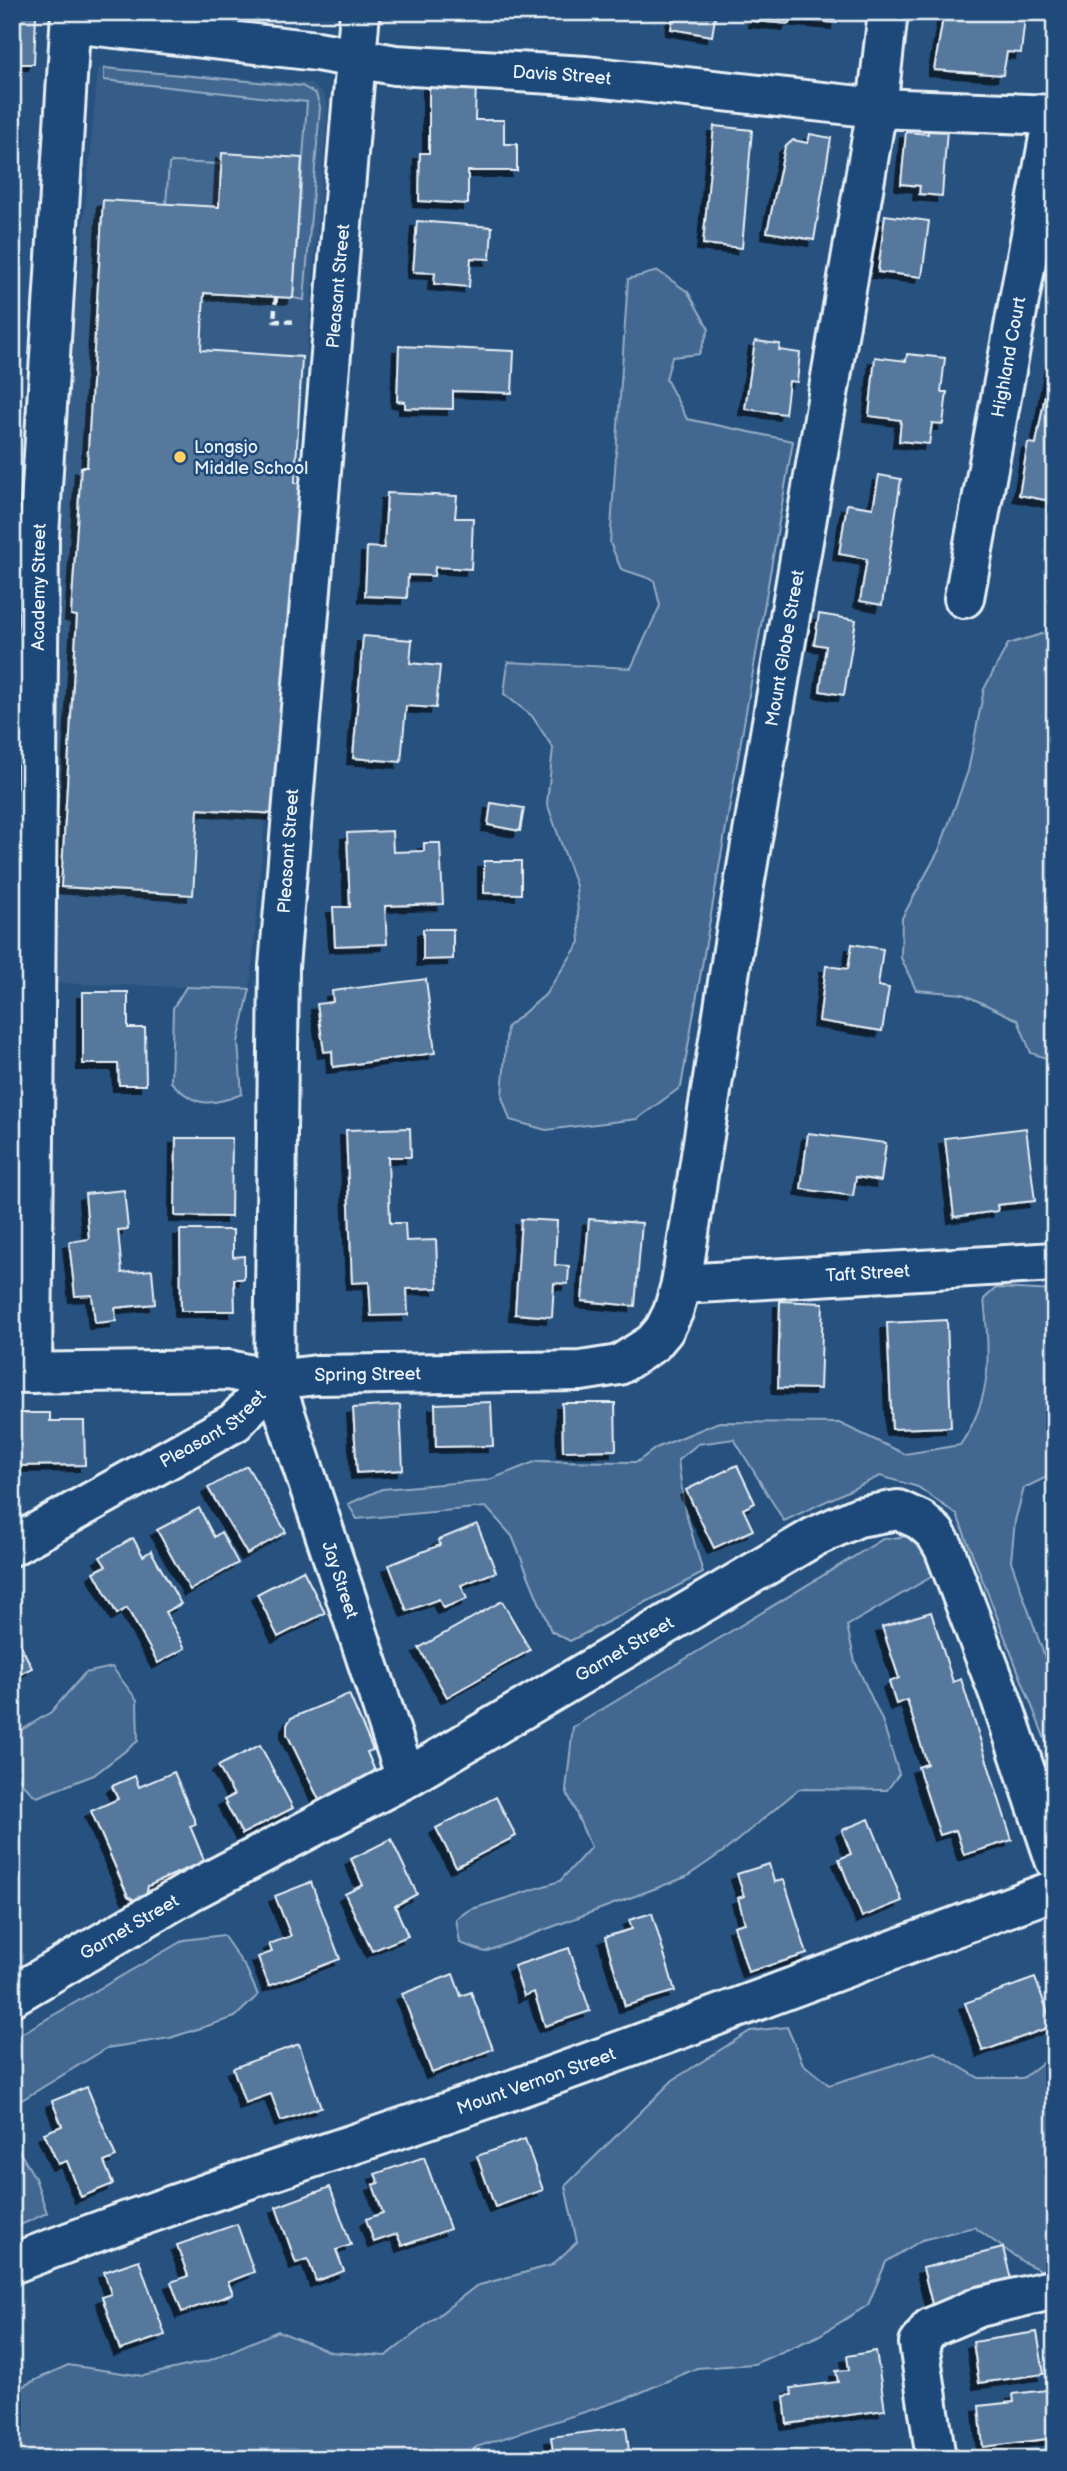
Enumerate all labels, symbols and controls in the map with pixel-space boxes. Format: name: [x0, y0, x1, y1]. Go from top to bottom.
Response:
street label: Davis Street: [512, 62, 613, 90]
street label: Pleasant Street: [323, 223, 354, 349]
street label: Highland Court: [988, 295, 1030, 419]
place label: Longsjo Middle School: [194, 437, 308, 479]
marker: Longsjo Middle School: [172, 449, 188, 465]
street label: Academy Street: [28, 522, 51, 651]
street label: Mount Globe Street: [761, 568, 809, 728]
street label: Pleasant Street: [274, 788, 303, 914]
street label: Taft Street: [825, 1261, 911, 1286]
street label: Spring Street: [314, 1363, 422, 1386]
street label: Pleasant Street: [156, 1385, 271, 1473]
street label: Jay Street: [317, 1539, 363, 1622]
street label: Garnet Street: [572, 1612, 678, 1687]
street label: Garnet Street: [77, 1890, 183, 1965]
street label: Mount Vernon Street: [454, 2043, 619, 2119]

